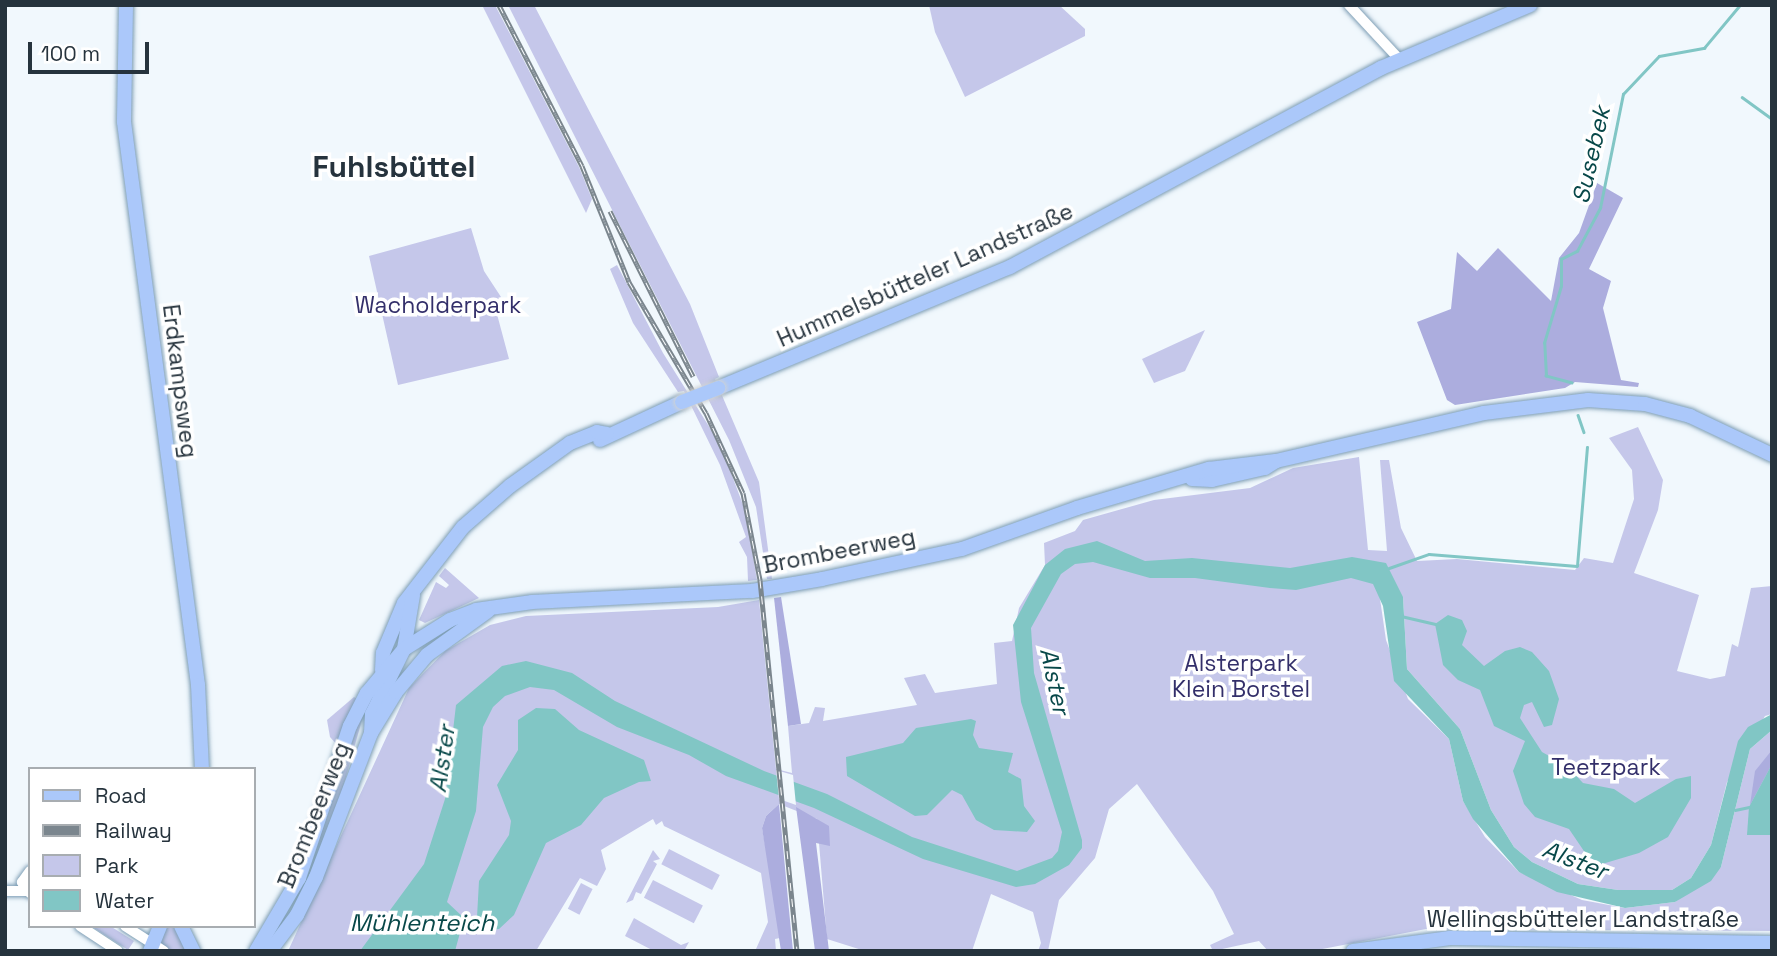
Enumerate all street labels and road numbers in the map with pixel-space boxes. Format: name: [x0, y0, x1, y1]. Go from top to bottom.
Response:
street label: Hummelsbütteler Landstraße: [773, 197, 1077, 353]
street label: Erdkampsweg: [157, 303, 203, 459]
street label: Brombeerweg: [760, 523, 918, 579]
street label: Brombeerweg: [272, 738, 356, 892]
street label: Wellingsbütteler Landstraße: [1427, 905, 1739, 933]

